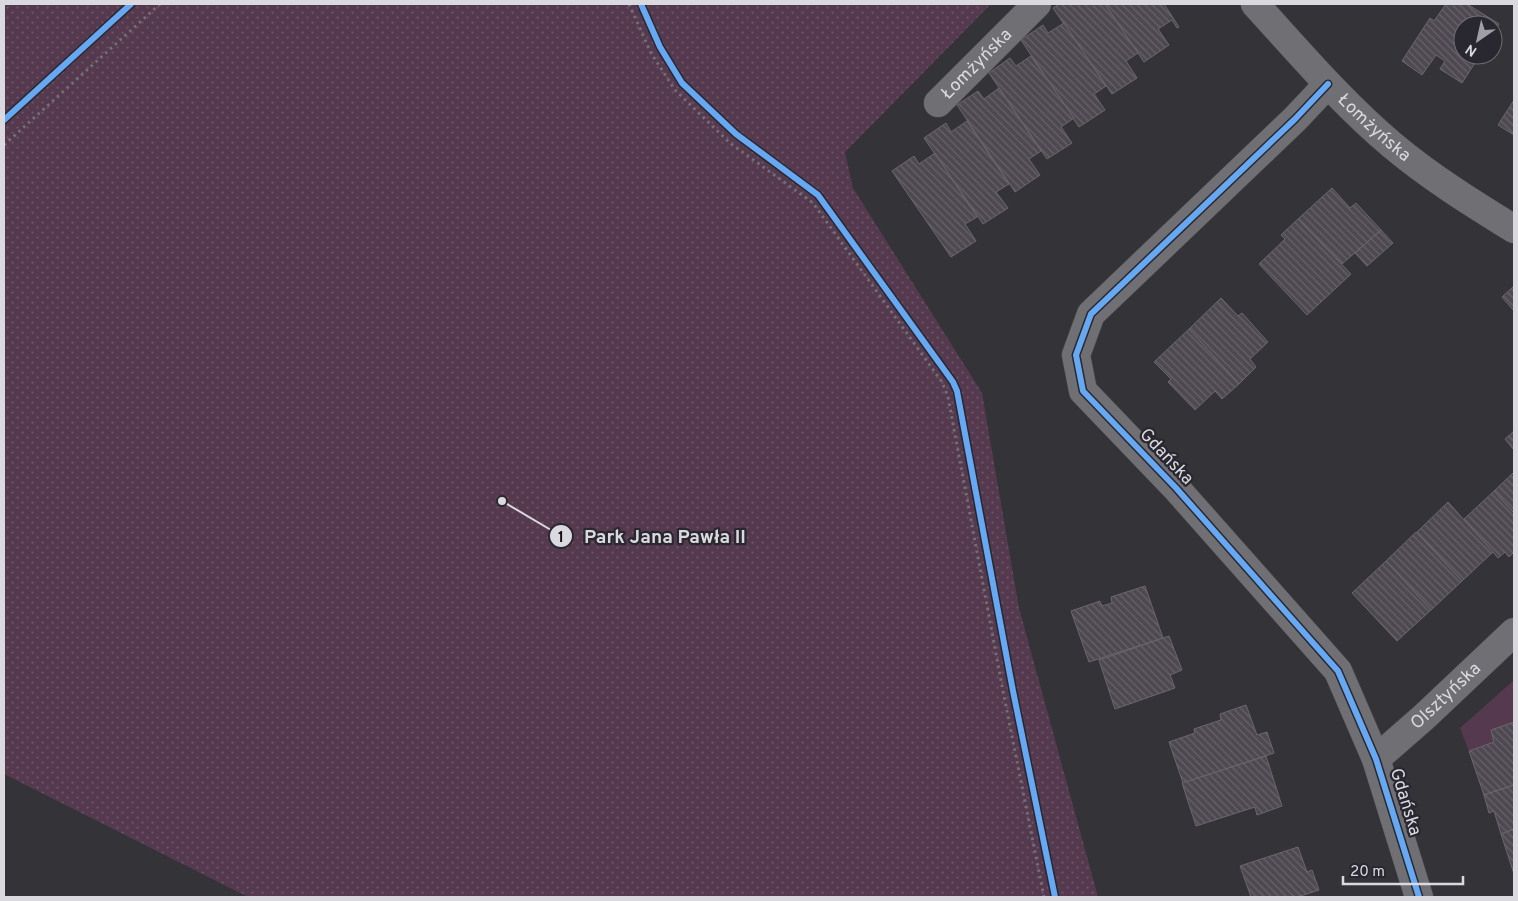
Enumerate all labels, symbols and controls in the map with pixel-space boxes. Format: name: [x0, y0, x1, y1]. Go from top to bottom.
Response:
north arrow: [1453, 15, 1503, 65]
street label: Łomżyńska: [937, 24, 1017, 104]
text: N: [1463, 40, 1480, 59]
street label: Łomżyńska: [1332, 89, 1415, 167]
street label: Gdańska: [1134, 424, 1198, 490]
callout: Park Jana Pawła II: [549, 519, 756, 553]
text: Park Jana Pawła II: [584, 526, 746, 550]
text: 1: [558, 529, 564, 548]
street label: Olsztyńska: [1406, 658, 1486, 735]
street label: Gdańska: [1384, 765, 1426, 839]
scale bar: [1343, 854, 1463, 886]
text: 20 m: [1350, 863, 1385, 882]

